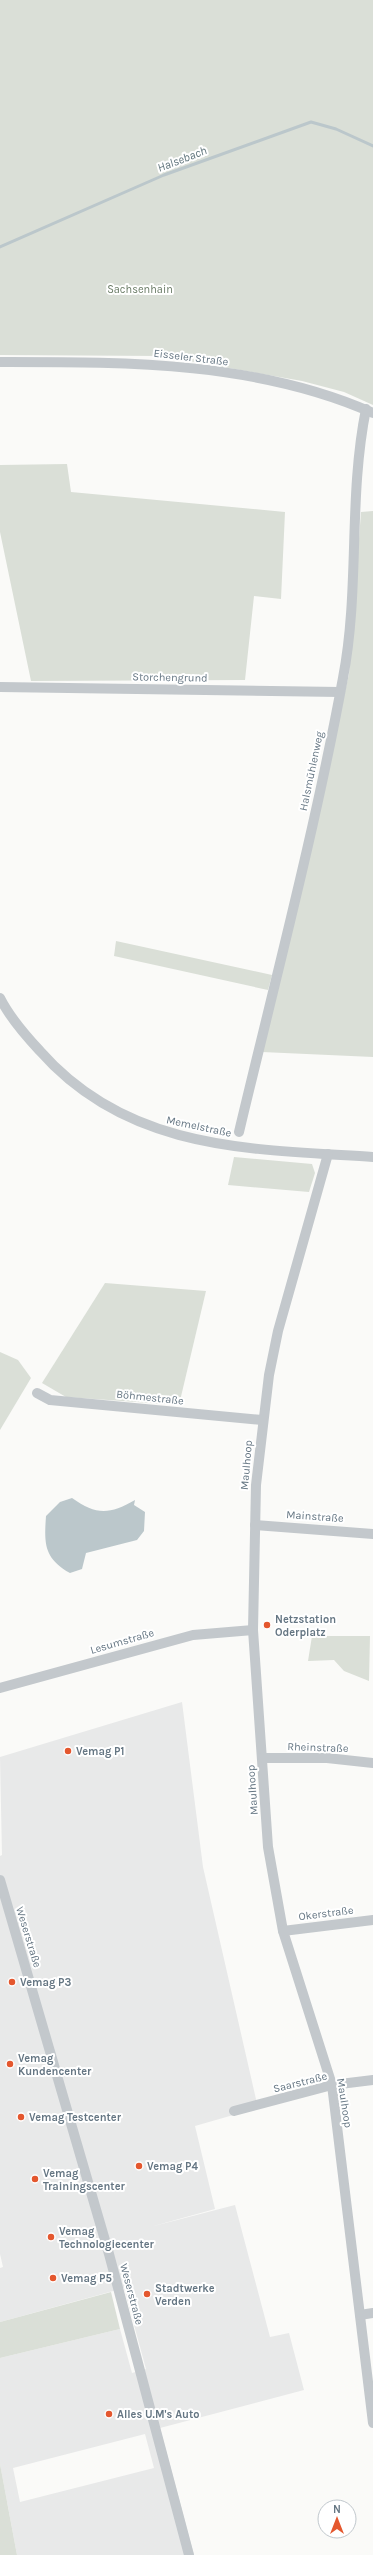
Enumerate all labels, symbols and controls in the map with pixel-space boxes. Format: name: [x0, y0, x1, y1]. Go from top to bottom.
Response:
water label: Halsebach: [155, 143, 209, 175]
park label: Sachsenhain: [107, 283, 173, 296]
street label: Eisseler Straße: [153, 346, 229, 369]
street label: Storchengrund: [132, 670, 208, 685]
street label: Halsmühlenweg: [297, 729, 326, 812]
street label: Memelstraße: [165, 1113, 233, 1140]
street label: Böhmestraße: [116, 1387, 185, 1408]
street label: Maulhoop: [238, 1439, 255, 1491]
street label: Mainstraße: [286, 1508, 345, 1525]
place label: Netzstation Oderplatz: [275, 1613, 336, 1639]
marker: Netzstation Oderplatz: [262, 1620, 272, 1630]
street label: Lesumstraße: [89, 1626, 156, 1657]
street label: Rheinstraße: [287, 1740, 349, 1755]
place label: Vemag P1: [76, 1745, 124, 1758]
marker: Vemag P1: [63, 1746, 73, 1756]
street label: Maulhoop: [244, 1764, 261, 1815]
street label: Okerstraße: [298, 1904, 355, 1923]
street label: Weserstraße: [13, 1905, 44, 1969]
place label: Vemag P3: [20, 1976, 71, 1989]
marker: Vemag P3: [7, 1977, 17, 1987]
place label: Vemag Kundencenter: [18, 2052, 92, 2078]
marker: Vemag Kundencenter: [5, 2059, 15, 2069]
street label: Saarstraße: [272, 2069, 329, 2095]
street label: Maulhoop: [334, 2077, 355, 2129]
place label: Vemag Testcenter: [29, 2111, 122, 2124]
marker: Vemag Testcenter: [16, 2112, 26, 2122]
place label: Vemag P4: [147, 2160, 198, 2173]
marker: Vemag P4: [134, 2161, 144, 2171]
place label: Vemag Trainingscenter: [43, 2167, 125, 2193]
marker: Vemag Trainingscenter: [30, 2174, 40, 2184]
place label: Vemag Technologiecenter: [59, 2225, 155, 2251]
marker: Vemag Technologiecenter: [46, 2232, 56, 2242]
street label: Weserstraße: [117, 2262, 146, 2327]
place label: Vemag P5: [61, 2272, 112, 2285]
marker: Vemag P5: [48, 2273, 58, 2283]
place label: Stadtwerke Verden: [155, 2282, 215, 2308]
marker: Stadtwerke Verden: [142, 2289, 152, 2299]
place label: Alles U.M's Auto: [117, 2408, 199, 2421]
marker: Alles U.M's Auto: [104, 2409, 114, 2419]
north arrow: [317, 2499, 357, 2539]
text: N: [333, 2503, 341, 2516]

